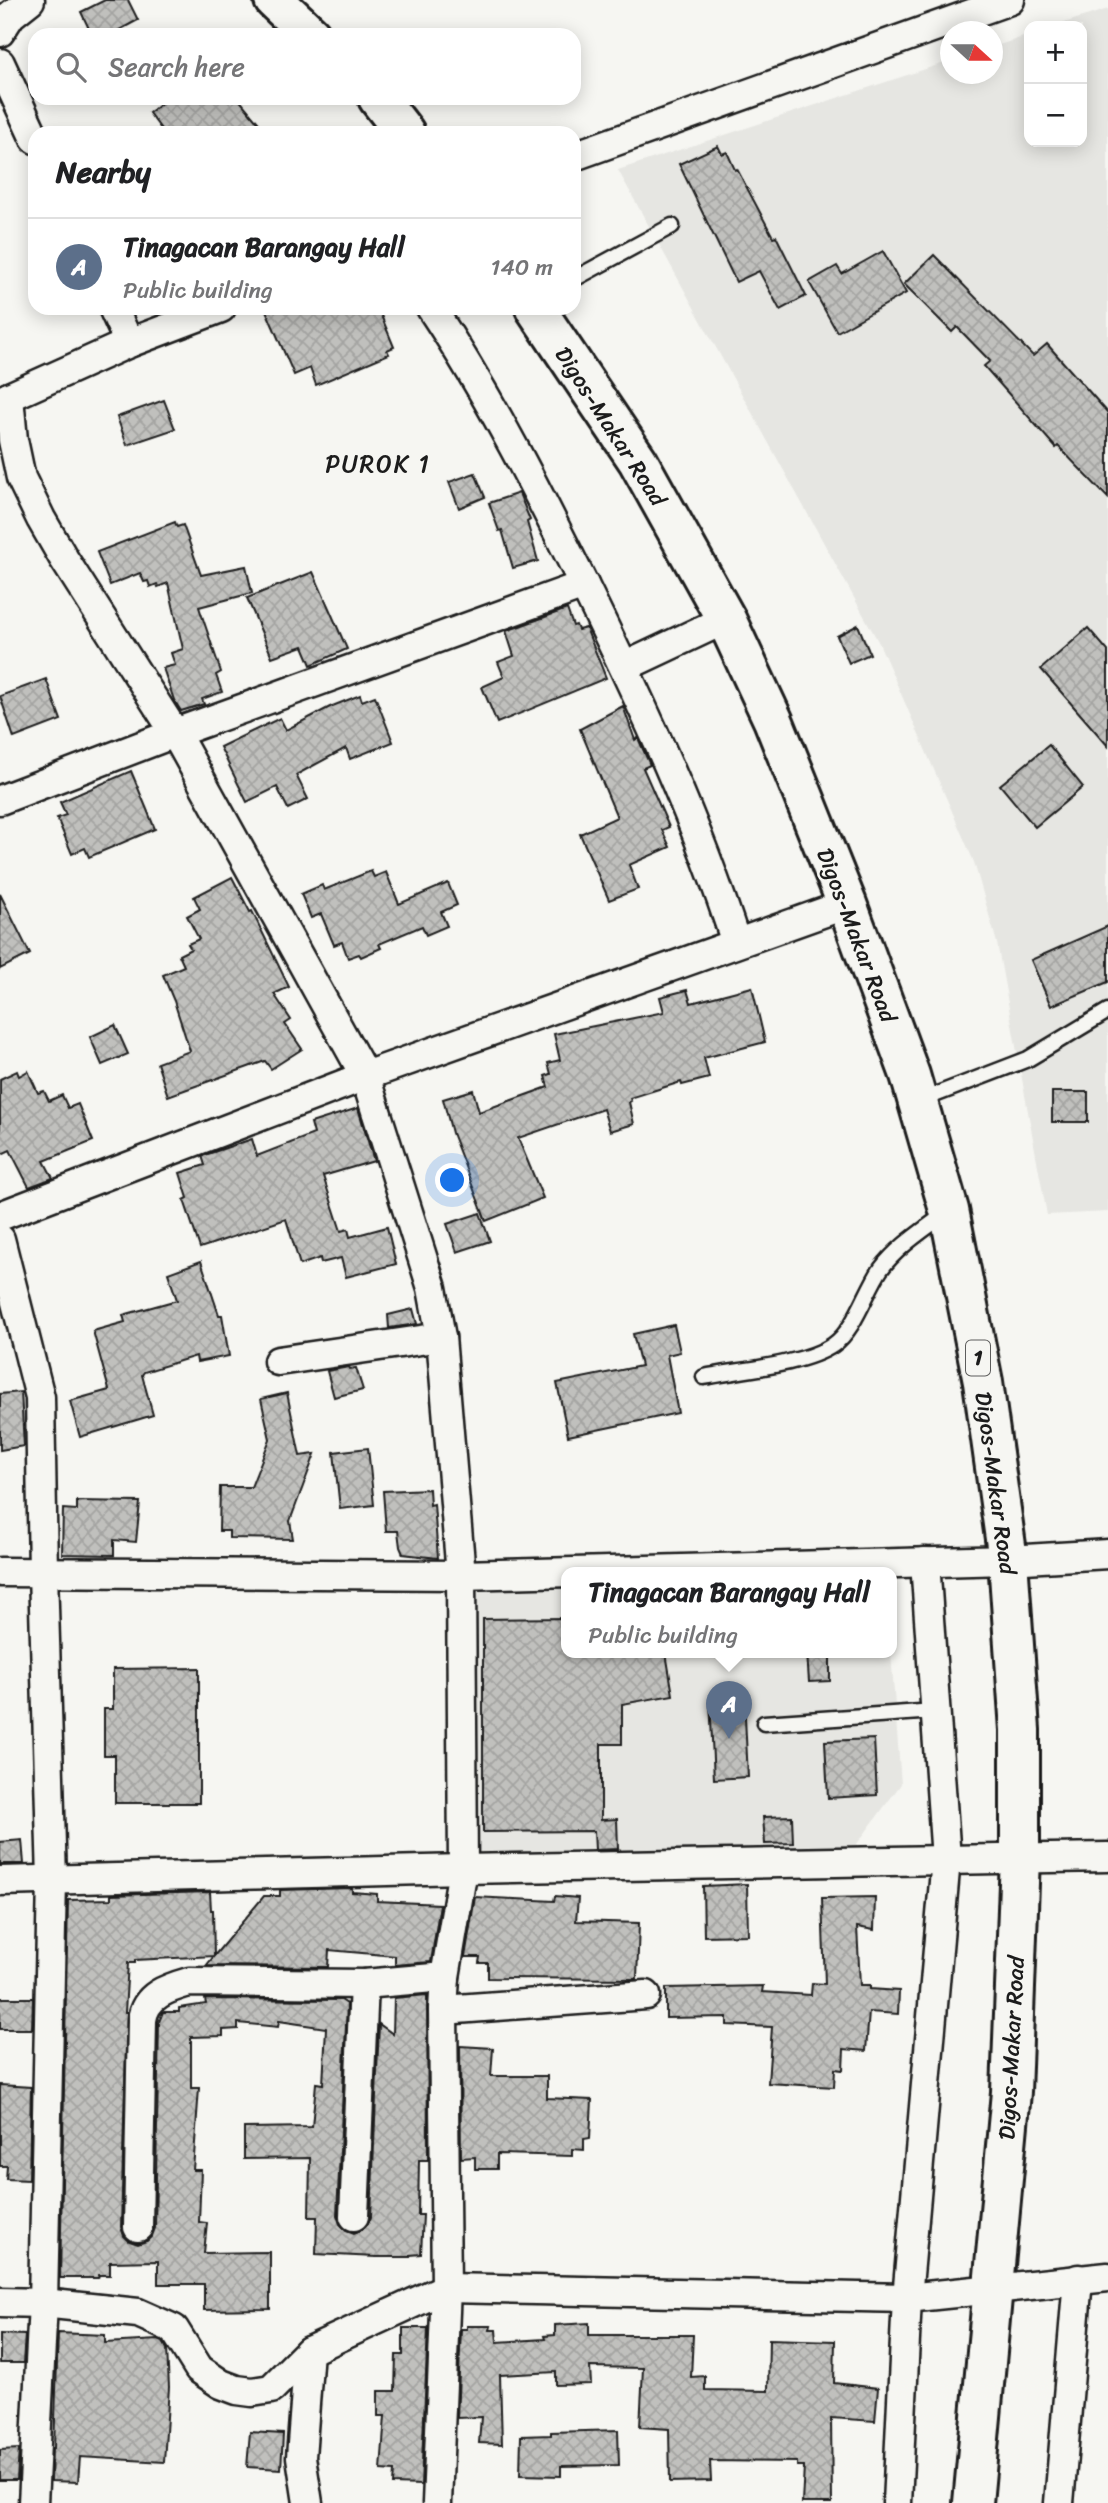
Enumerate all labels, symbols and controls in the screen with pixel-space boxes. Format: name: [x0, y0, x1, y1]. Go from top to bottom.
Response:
north arrow: [940, 21, 1003, 84]
map controls: [1024, 21, 1087, 147]
button: +: [1024, 21, 1087, 84]
search box: [28, 28, 581, 105]
text: Search here: [108, 44, 245, 90]
icon: search: [52, 48, 90, 86]
button: −: [1024, 84, 1087, 147]
text: Nearby: [56, 145, 151, 199]
text: Tinagacan Barangay Hall: [123, 224, 405, 270]
text: A: [71, 247, 87, 288]
text: 140 m: [491, 247, 553, 288]
text: Public building: [123, 270, 273, 311]
street label: Digos-Makar Road: [543, 338, 679, 516]
district label: PUROK 1: [325, 443, 431, 485]
street label: Digos-Makar Road: [804, 842, 909, 1030]
your location: [435, 1163, 469, 1197]
road number: 1: [966, 1340, 990, 1376]
street label: Digos-Makar Road: [962, 1389, 1029, 1579]
popup: [561, 1567, 897, 1658]
text: Tinagacan Barangay Hall: [588, 1569, 870, 1615]
text: Public building: [588, 1615, 738, 1656]
pin: A: [706, 1681, 752, 1739]
street label: Digos-Makar Road: [986, 1953, 1037, 2141]

